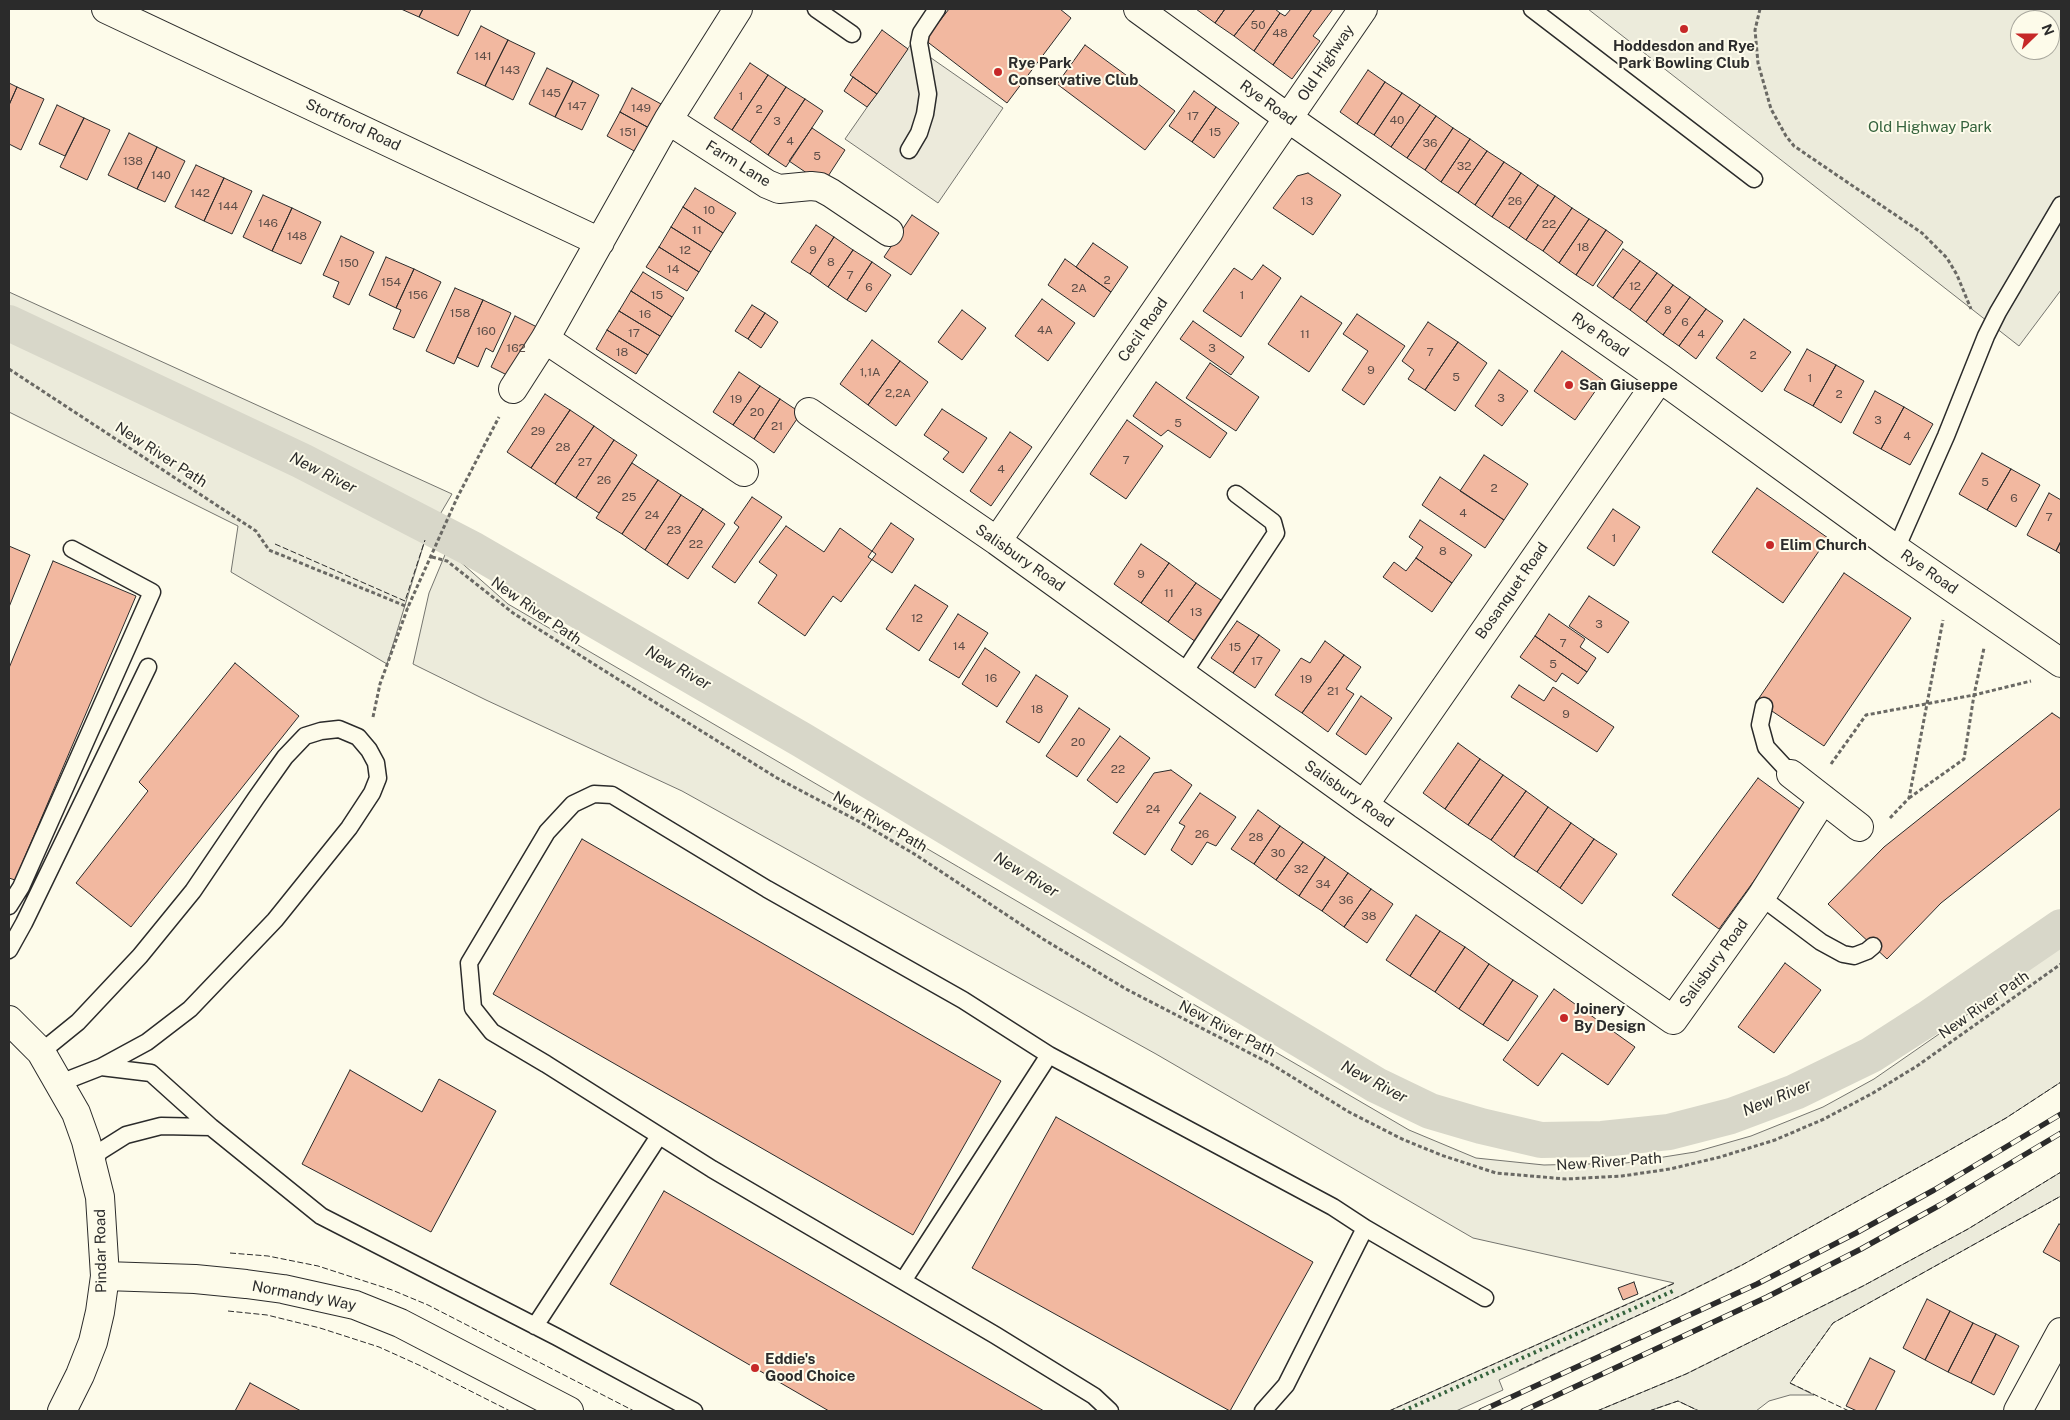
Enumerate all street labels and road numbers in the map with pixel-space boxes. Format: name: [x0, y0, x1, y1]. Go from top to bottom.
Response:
street label: Old Highway: [1294, 21, 1358, 105]
street label: Rye Road: [1236, 76, 1300, 130]
street label: Stortford Road: [303, 95, 403, 155]
street label: Farm Lane: [702, 137, 774, 191]
street label: Cecil Road: [1114, 294, 1172, 366]
street label: Rye Road: [1568, 309, 1632, 361]
street label: New River Path: [112, 419, 210, 491]
street label: Salisbury Road: [972, 521, 1068, 595]
street label: Bosanquet Road: [1472, 539, 1552, 643]
street label: Rye Road: [1897, 546, 1961, 598]
street label: New River Path: [487, 573, 585, 649]
street label: Salisbury Road: [1301, 757, 1397, 831]
street label: New River Path: [830, 788, 930, 856]
street label: Salisbury Road: [1676, 915, 1752, 1011]
street label: New River Path: [1935, 967, 2033, 1043]
street label: New River Path: [1176, 997, 1278, 1061]
street label: New River Path: [1556, 1149, 1662, 1175]
street label: Pindar Road: [91, 1209, 111, 1293]
street label: Normandy Way: [250, 1277, 358, 1315]

